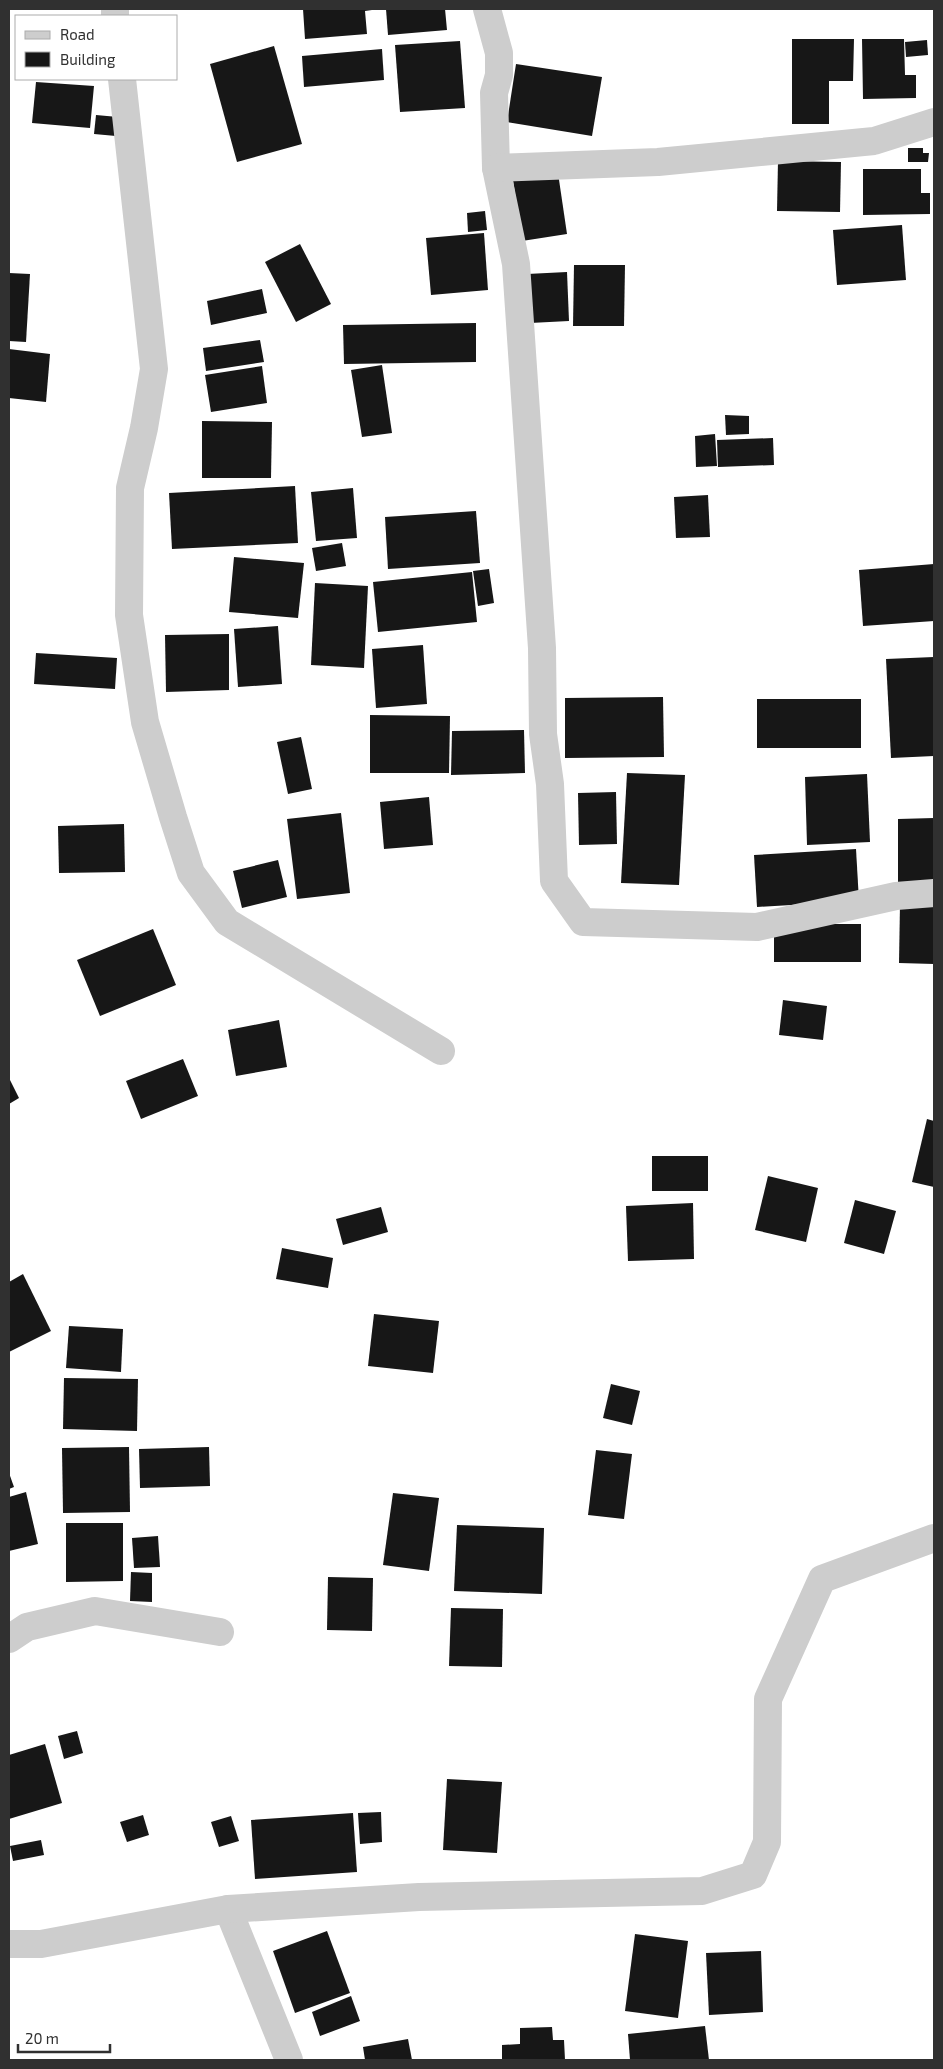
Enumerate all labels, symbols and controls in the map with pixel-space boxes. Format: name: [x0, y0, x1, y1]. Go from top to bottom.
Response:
legend: [15, 15, 178, 80]
text: Road: [60, 25, 95, 43]
text: Building: [60, 50, 116, 68]
scale bar: [18, 2022, 110, 2054]
text: 20 m: [25, 2029, 59, 2047]

